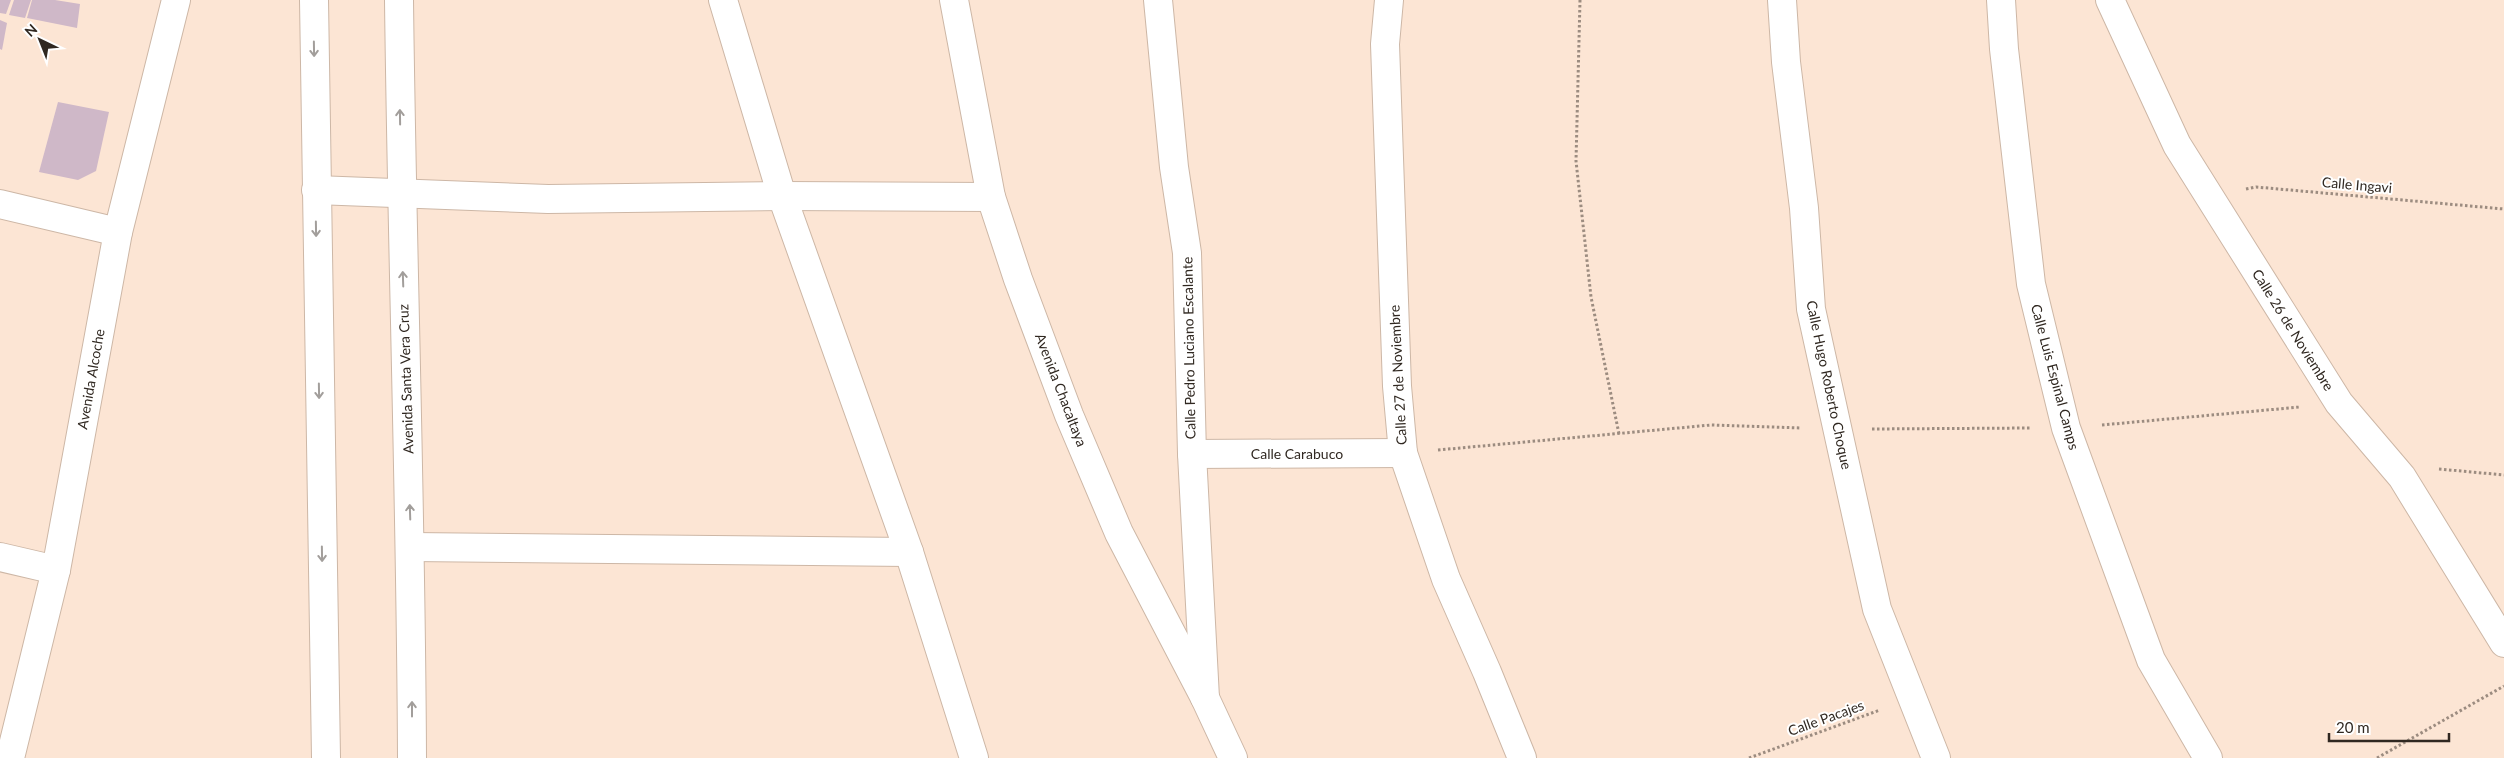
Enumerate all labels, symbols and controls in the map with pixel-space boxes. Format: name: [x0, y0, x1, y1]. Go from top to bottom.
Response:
north arrow: [15, 15, 65, 65]
text: N: [21, 20, 41, 40]
one-way arrow: [309, 40, 319, 56]
one-way arrow: [395, 109, 405, 126]
street label: Calle Ingavi: [2321, 173, 2393, 196]
one-way arrow: [311, 220, 321, 236]
street label: Calle Pedro Luciano Escalante: [1178, 257, 1199, 439]
street label: Calle 26 de Noviembre: [2249, 266, 2338, 394]
one-way arrow: [399, 272, 408, 288]
street label: Calle Hugo Roberto Choque: [1803, 299, 1856, 471]
street label: Calle Luis Espinal Camps: [2028, 302, 2083, 452]
street label: Avenida Santa Vera Cruz: [394, 304, 417, 454]
street label: Calle 27 de Noviembre: [1385, 305, 1410, 446]
street label: Avenida Alcoche: [73, 327, 108, 430]
street label: Avenida Chacaltaya: [1032, 331, 1091, 449]
one-way arrow: [314, 382, 324, 399]
street label: Calle Carabuco: [1251, 445, 1343, 462]
one-way arrow: [405, 504, 415, 520]
one-way arrow: [317, 545, 327, 561]
street label: Calle Pacajes: [1786, 696, 1866, 739]
one-way arrow: [407, 702, 417, 718]
scale bar: [2329, 710, 2449, 742]
text: 20 m: [2336, 718, 2370, 736]

